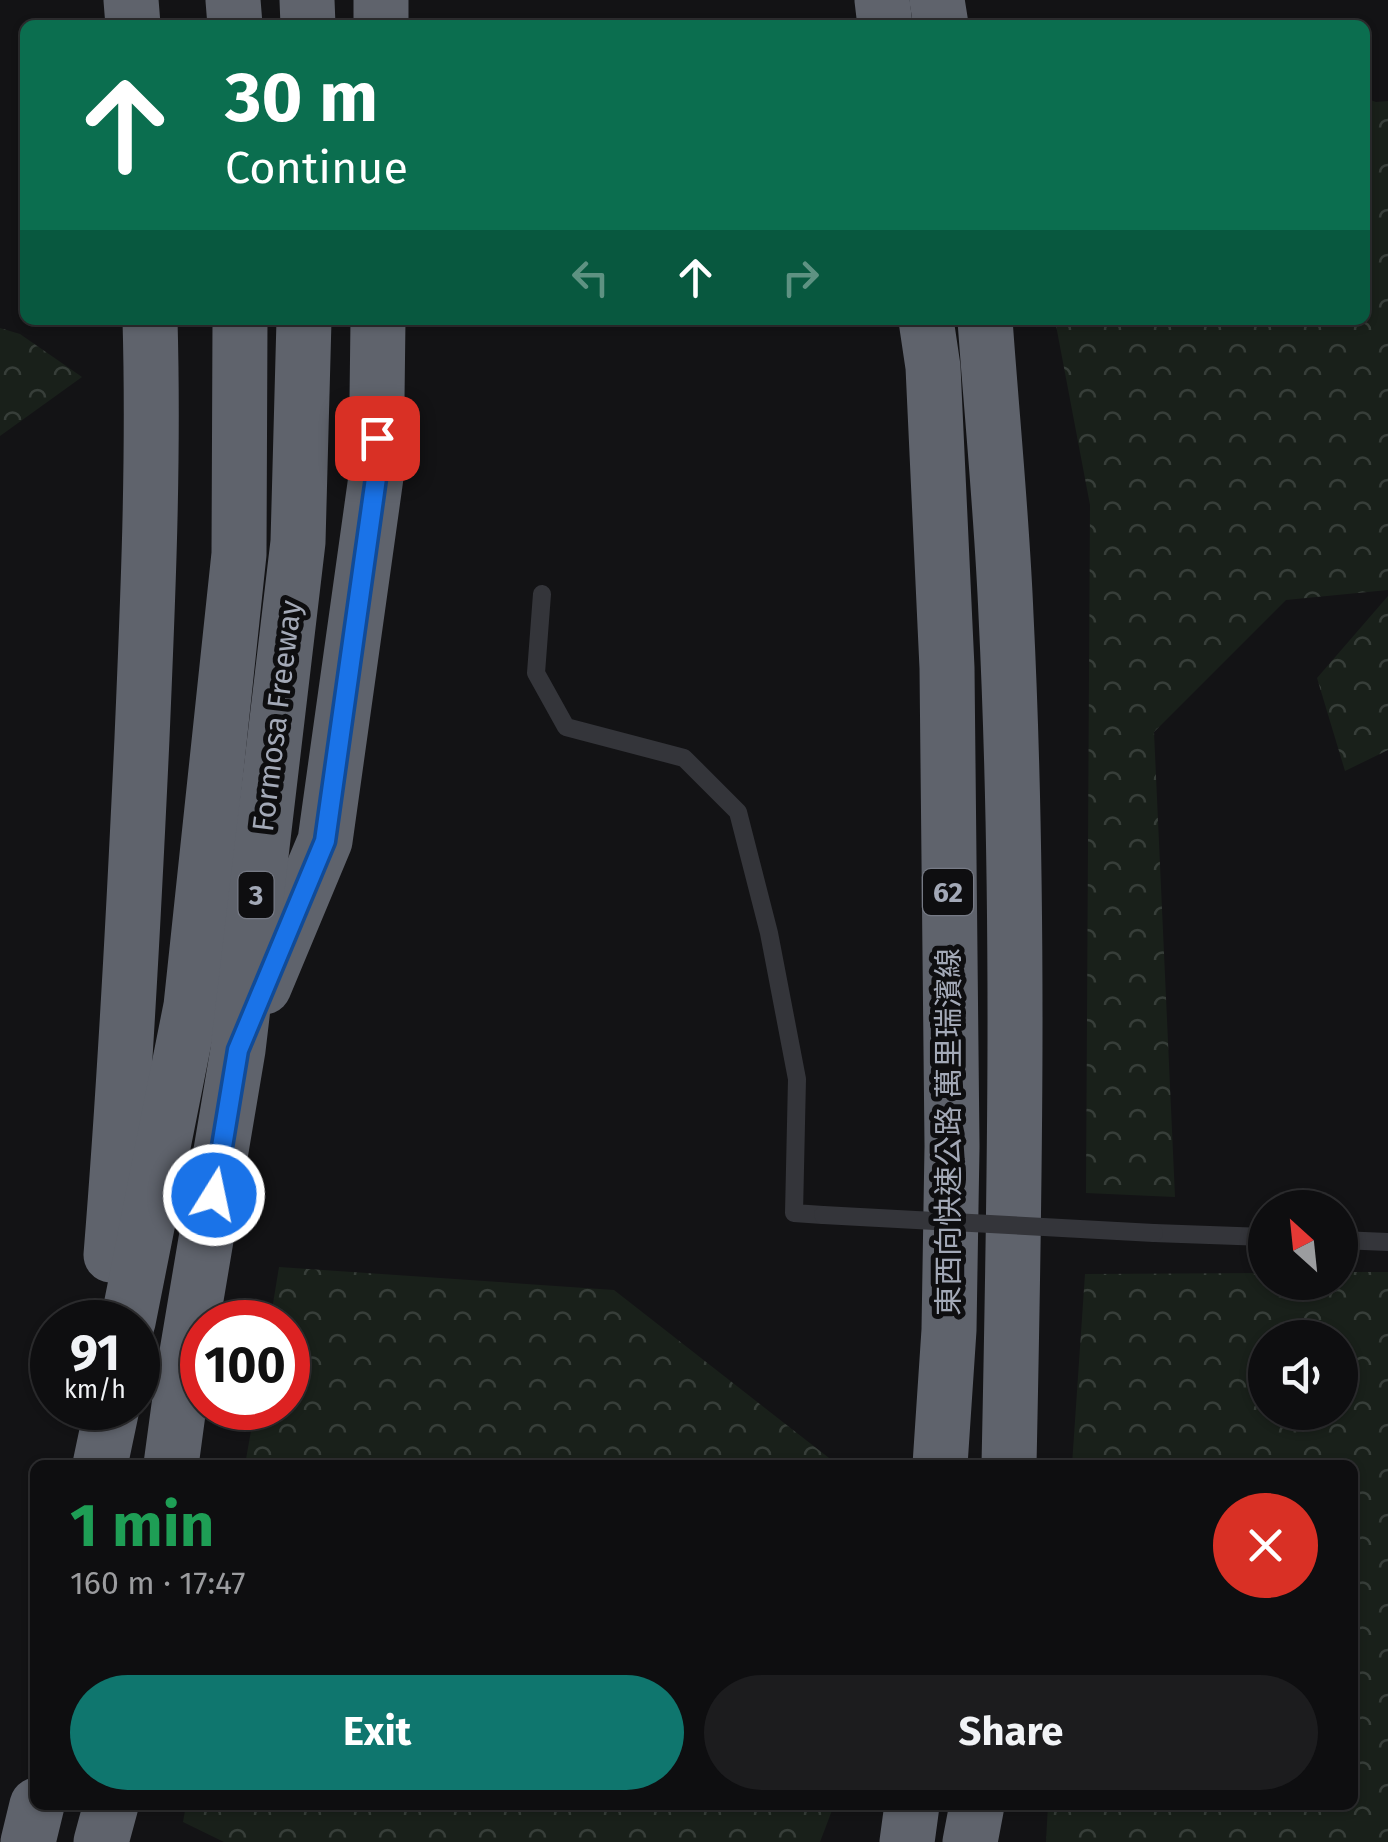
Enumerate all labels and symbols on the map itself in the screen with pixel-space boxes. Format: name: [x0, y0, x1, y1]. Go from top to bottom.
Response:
pin: [335, 396, 420, 481]
street label: Formosa Freeway: [245, 598, 309, 834]
road number: 62: [923, 869, 973, 915]
road number: 3: [238, 872, 274, 918]
street label: 東西向快速公路 萬里瑞濱線: [931, 948, 967, 1316]
position arrow: [162, 1143, 266, 1247]
north arrow: [1248, 1190, 1358, 1300]
speed limit sign: 100: [180, 1300, 310, 1430]

